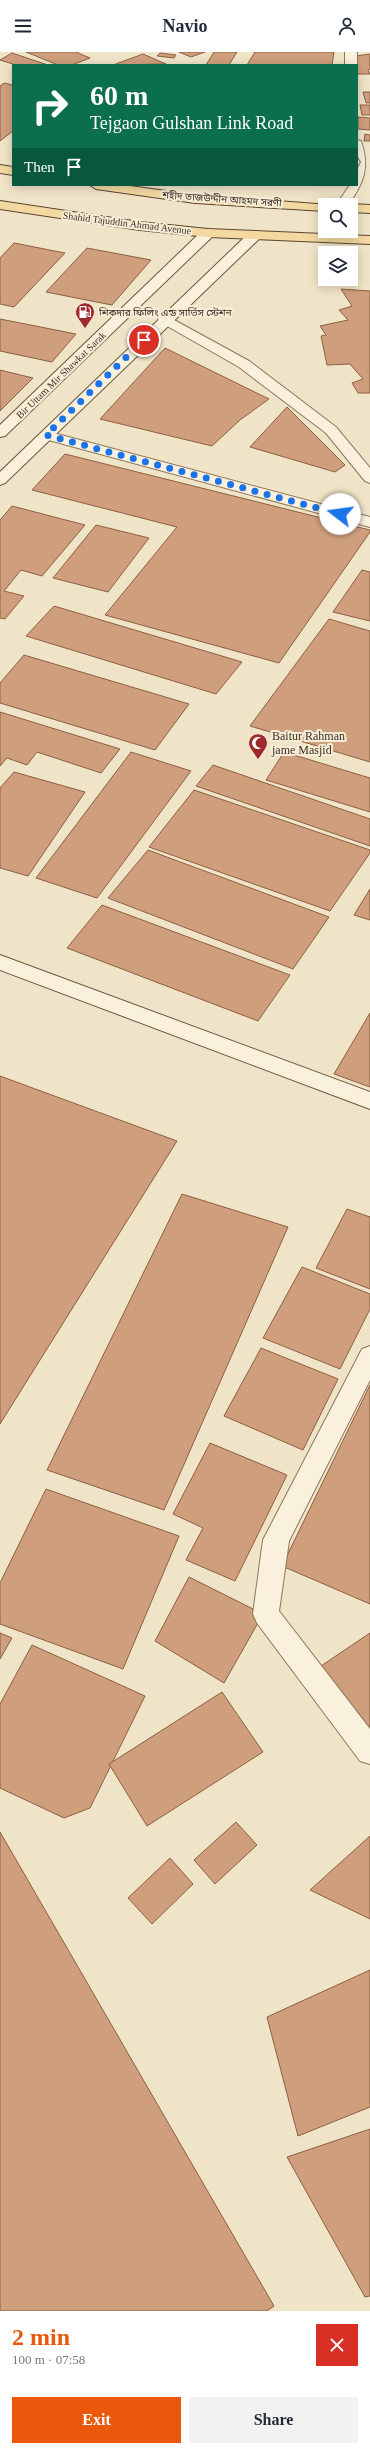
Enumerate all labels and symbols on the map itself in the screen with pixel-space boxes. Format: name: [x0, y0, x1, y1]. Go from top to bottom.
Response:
street label: শহীদ তাজউদ্দীন আহমদ সরণী: [161, 189, 282, 209]
street label: Shahid Tajuddin Ahmad Avenue: [62, 210, 192, 236]
fuel station icon: শিকদার ফিলিং এন্ড সার্ভিস স্টেশন: [74, 301, 96, 329]
place label: শিকদার ফিলিং এন্ড সার্ভিস স্টেশন: [98, 307, 233, 318]
pin: [127, 323, 161, 357]
street label: Bir Uttam Mir Shawkat Sarak: [14, 329, 108, 421]
position arrow: [319, 493, 361, 535]
place label: Baitur Rahman jame Masjid: [271, 729, 345, 757]
mosque icon: Baitur Rahman jame Masjid: [247, 732, 269, 760]

